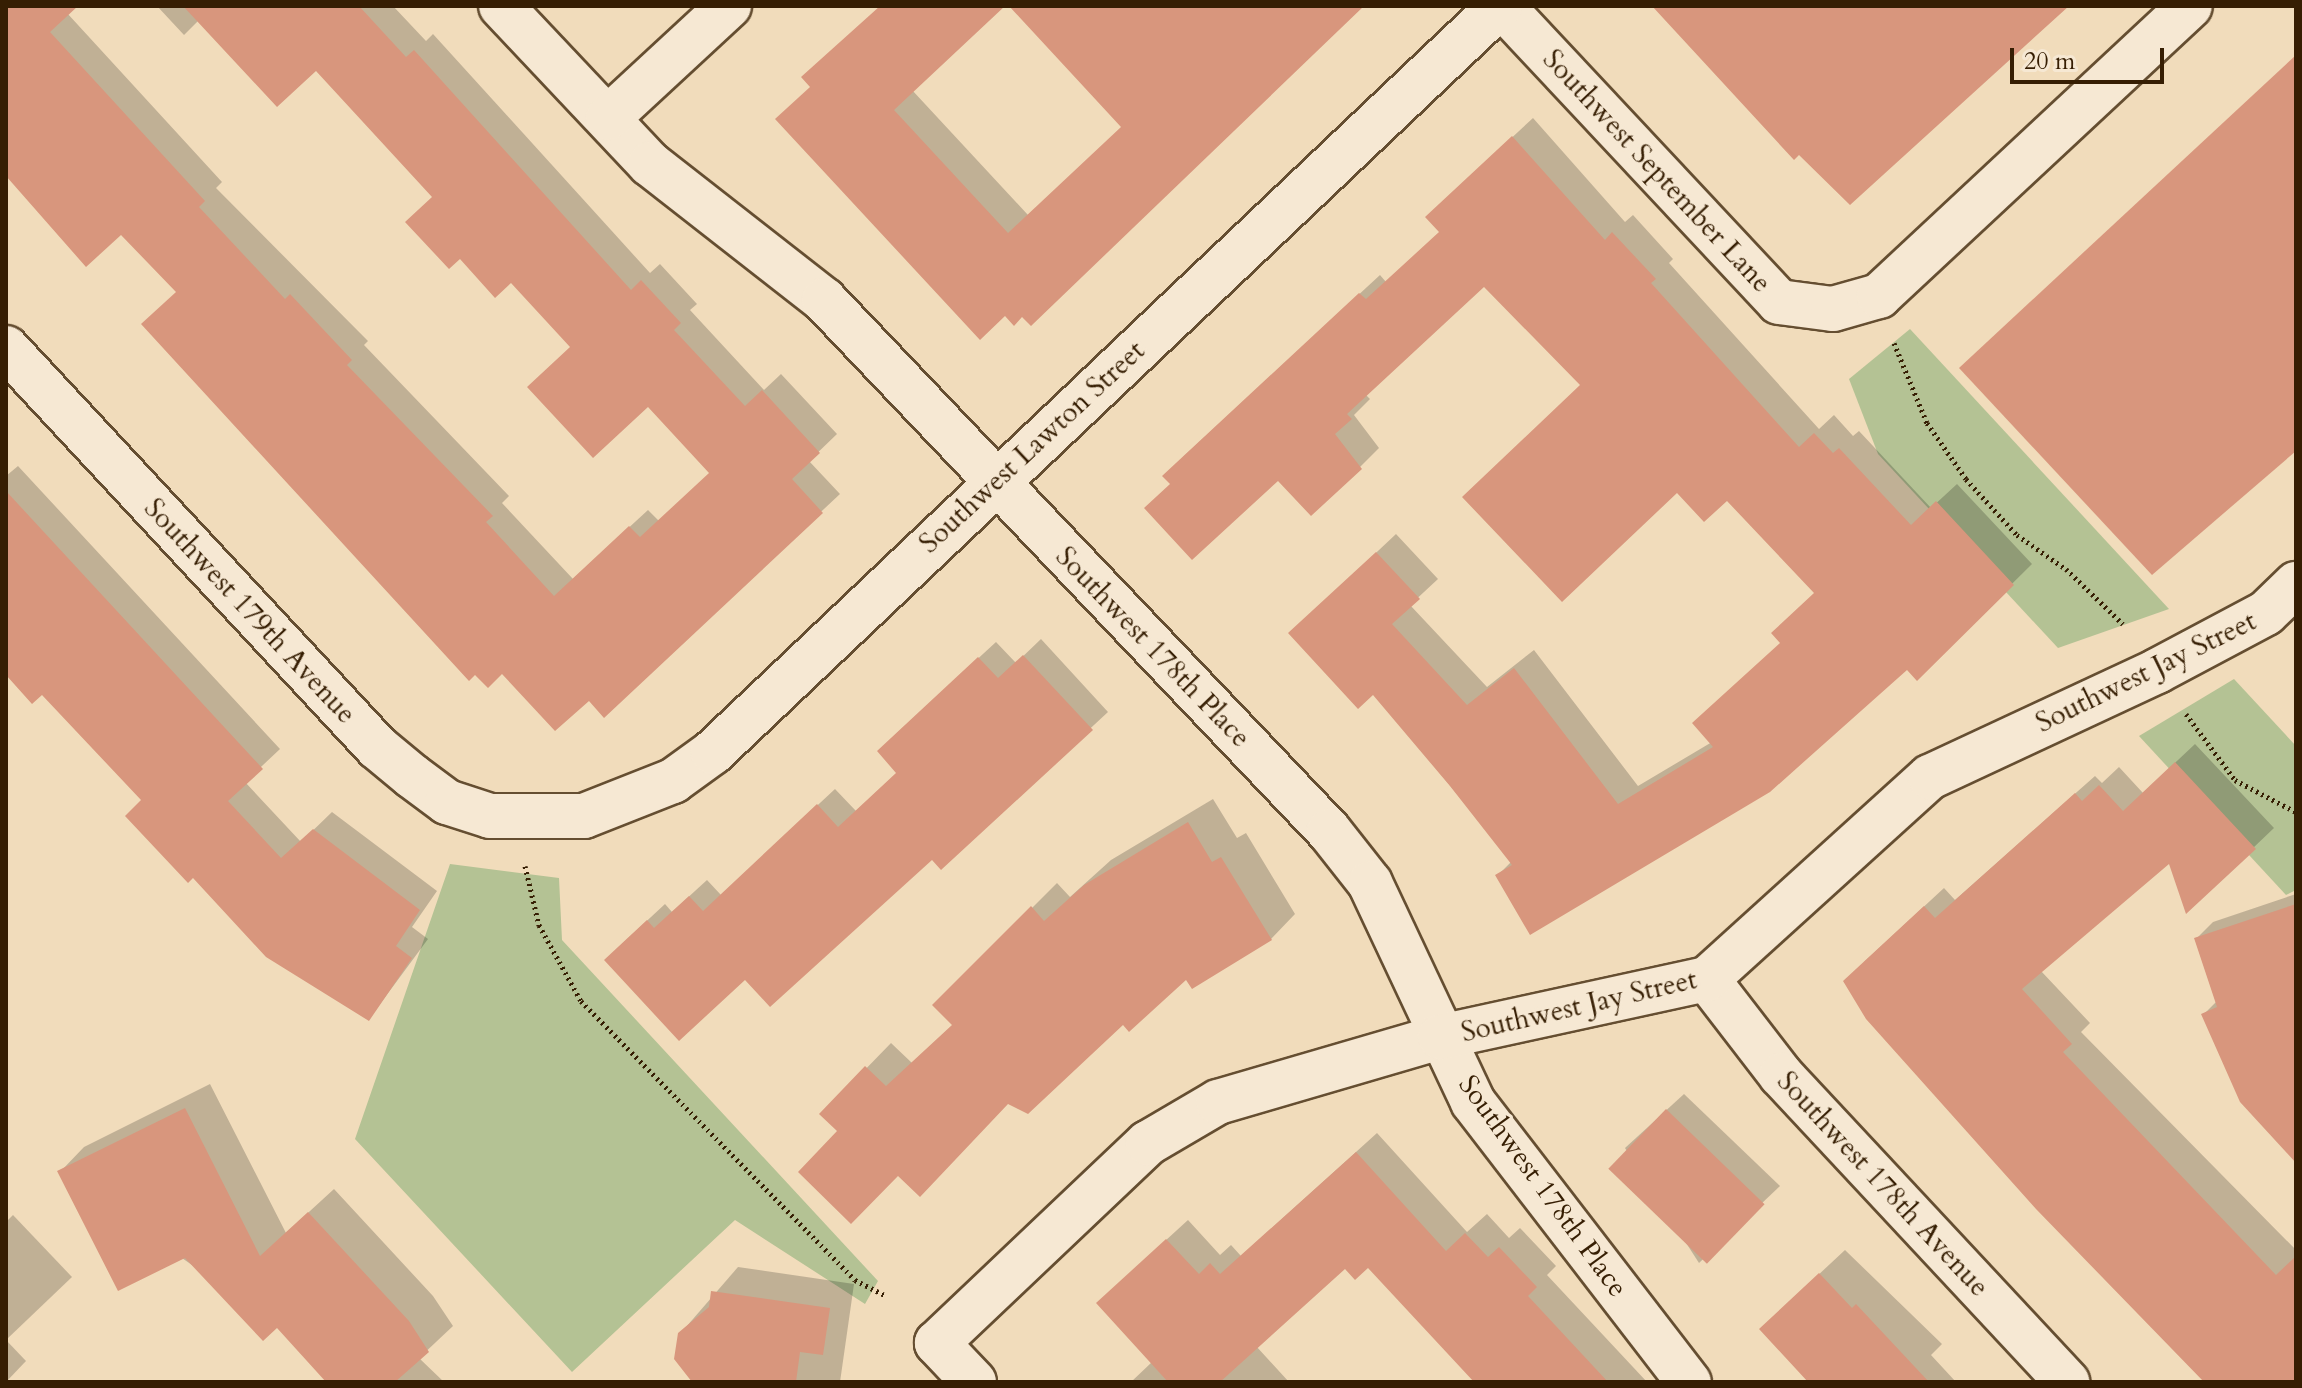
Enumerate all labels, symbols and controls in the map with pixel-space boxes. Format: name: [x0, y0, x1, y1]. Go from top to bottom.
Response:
scale bar: [2014, 32, 2168, 82]
street label: Southwest September Lane: [1536, 43, 1778, 299]
text: 20 m: [2024, 45, 2075, 78]
street label: Southwest Lawton Street: [912, 334, 1152, 560]
street label: Southwest 179th Avenue: [137, 492, 363, 730]
street label: Southwest 178th Place: [1049, 540, 1257, 754]
street label: Southwest Jay Street: [2030, 604, 2262, 740]
street label: Southwest Jay Street: [1458, 963, 1700, 1049]
street label: Southwest 178th Avenue: [1770, 1065, 1996, 1303]
street label: Southwest 178th Place: [1451, 1069, 1635, 1303]

